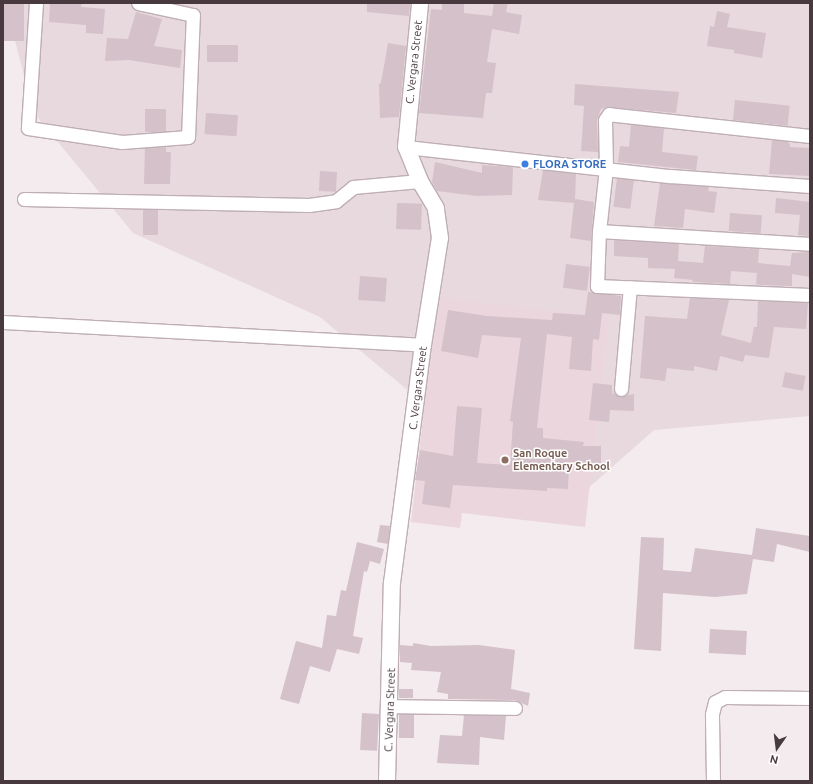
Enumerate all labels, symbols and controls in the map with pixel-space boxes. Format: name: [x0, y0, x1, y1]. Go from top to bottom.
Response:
street label: C. Vergara Street: [403, 20, 425, 104]
place label: FLORA STORE: [533, 157, 606, 171]
marker: FLORA STORE: [520, 159, 530, 169]
street label: C. Vergara Street: [406, 345, 430, 431]
place label: San Roque Elementary School: [513, 447, 610, 473]
marker: San Roque Elementary School: [500, 455, 510, 465]
street label: C. Vergara Street: [382, 668, 398, 752]
north arrow: [757, 728, 797, 768]
text: N: [769, 753, 780, 766]

